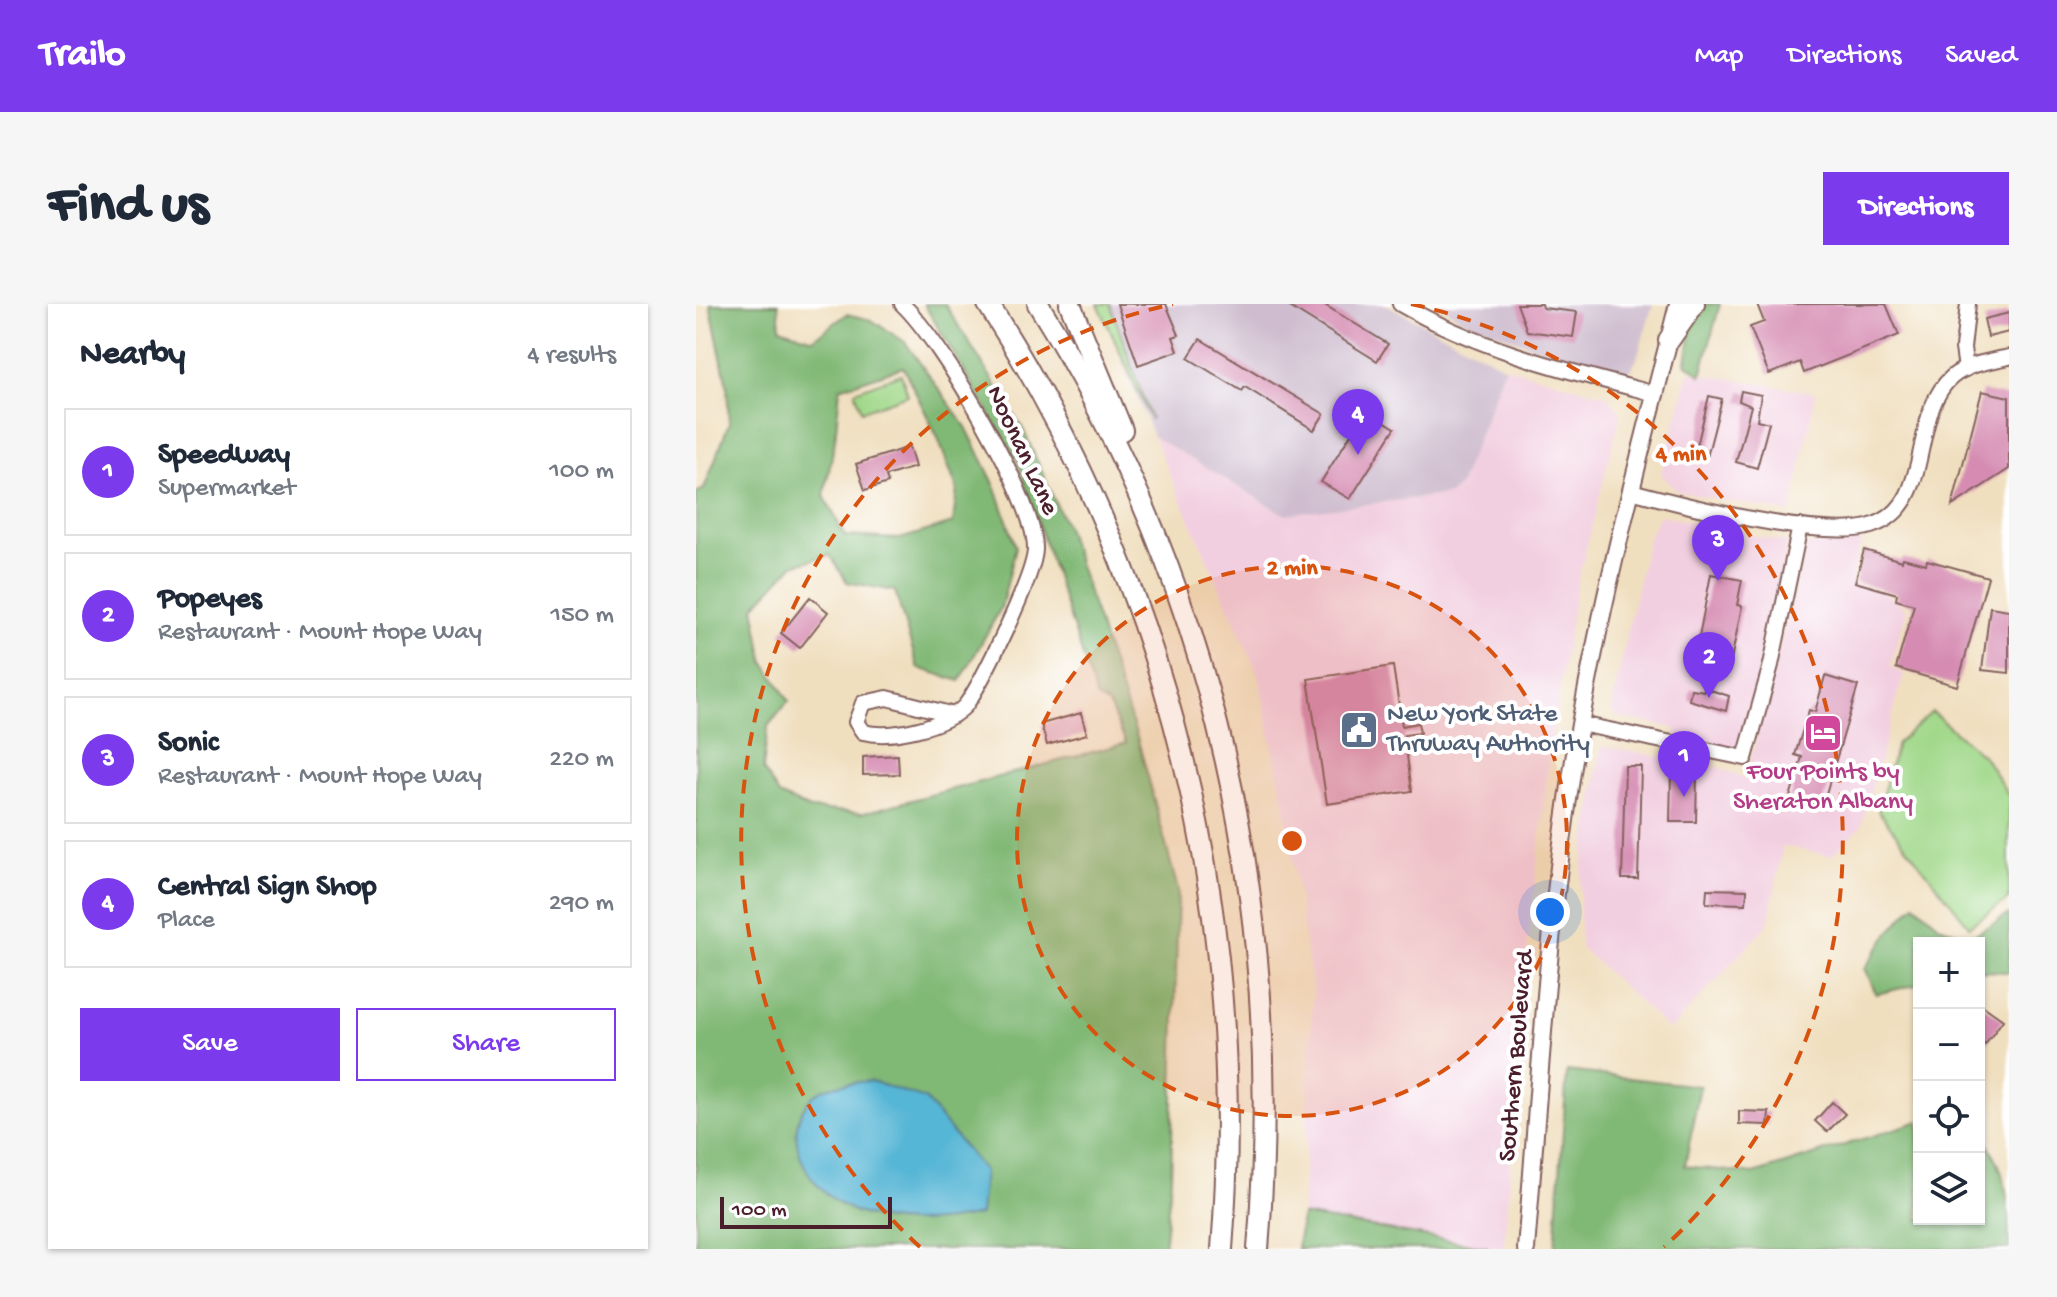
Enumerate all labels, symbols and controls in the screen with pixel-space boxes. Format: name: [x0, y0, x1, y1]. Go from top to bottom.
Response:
text: Trailo: [40, 34, 126, 78]
text: Map: [1695, 40, 1743, 73]
text: Directions: [1787, 40, 1901, 73]
text: Saved: [1945, 40, 2017, 73]
button: Directions: [1823, 172, 2009, 245]
text: Find us: [48, 175, 208, 241]
text: Nearby: [80, 336, 185, 376]
text: 4 results: [527, 341, 616, 372]
street label: Noonan Lane: [978, 381, 1065, 521]
pin: 4: [1332, 389, 1384, 455]
text: Speedway: [158, 439, 290, 474]
text: 4 min: [1655, 441, 1707, 470]
text: 1: [103, 457, 113, 488]
text: 100 m: [549, 457, 614, 488]
text: Supermarket: [158, 474, 295, 505]
pin: 3: [1692, 515, 1744, 581]
text: 2 min: [1266, 555, 1318, 584]
text: Popeyes: [158, 583, 262, 618]
text: 2: [102, 601, 114, 632]
text: 150 m: [550, 601, 614, 632]
text: Restaurant · Mount Hope Way: [158, 618, 482, 649]
pin: 2: [1683, 632, 1735, 698]
place label: New York State Thruway Authority: [1385, 700, 1590, 761]
public building icon: New York State Thruway Authority: [1338, 709, 1380, 751]
hotel icon: Four Points by Sheraton Albany: [1802, 712, 1844, 754]
text: Sonic: [158, 727, 218, 762]
pin: 1: [1658, 731, 1710, 797]
text: 3: [101, 745, 115, 776]
text: 220 m: [549, 745, 614, 776]
place label: Four Points by Sheraton Albany: [1733, 758, 1913, 819]
text: Restaurant · Mount Hope Way: [158, 762, 482, 793]
centre of rings: [1278, 827, 1306, 855]
text: Central Sign Shop: [158, 871, 376, 906]
text: 4: [102, 889, 114, 920]
text: 290 m: [549, 889, 614, 920]
your location: [1530, 892, 1570, 932]
text: Place: [158, 906, 215, 937]
map controls: [1913, 937, 1985, 1225]
button: +: [1913, 937, 1985, 1009]
street label: Southern Boulevard: [1493, 947, 1543, 1163]
button: Save: [80, 1008, 340, 1081]
button: Share: [356, 1008, 616, 1081]
button: −: [1913, 1009, 1985, 1081]
button: locate: [1913, 1081, 1985, 1153]
button: layers: [1913, 1153, 1985, 1225]
scale bar: [720, 1193, 892, 1229]
text: 100 m: [732, 1198, 787, 1224]

